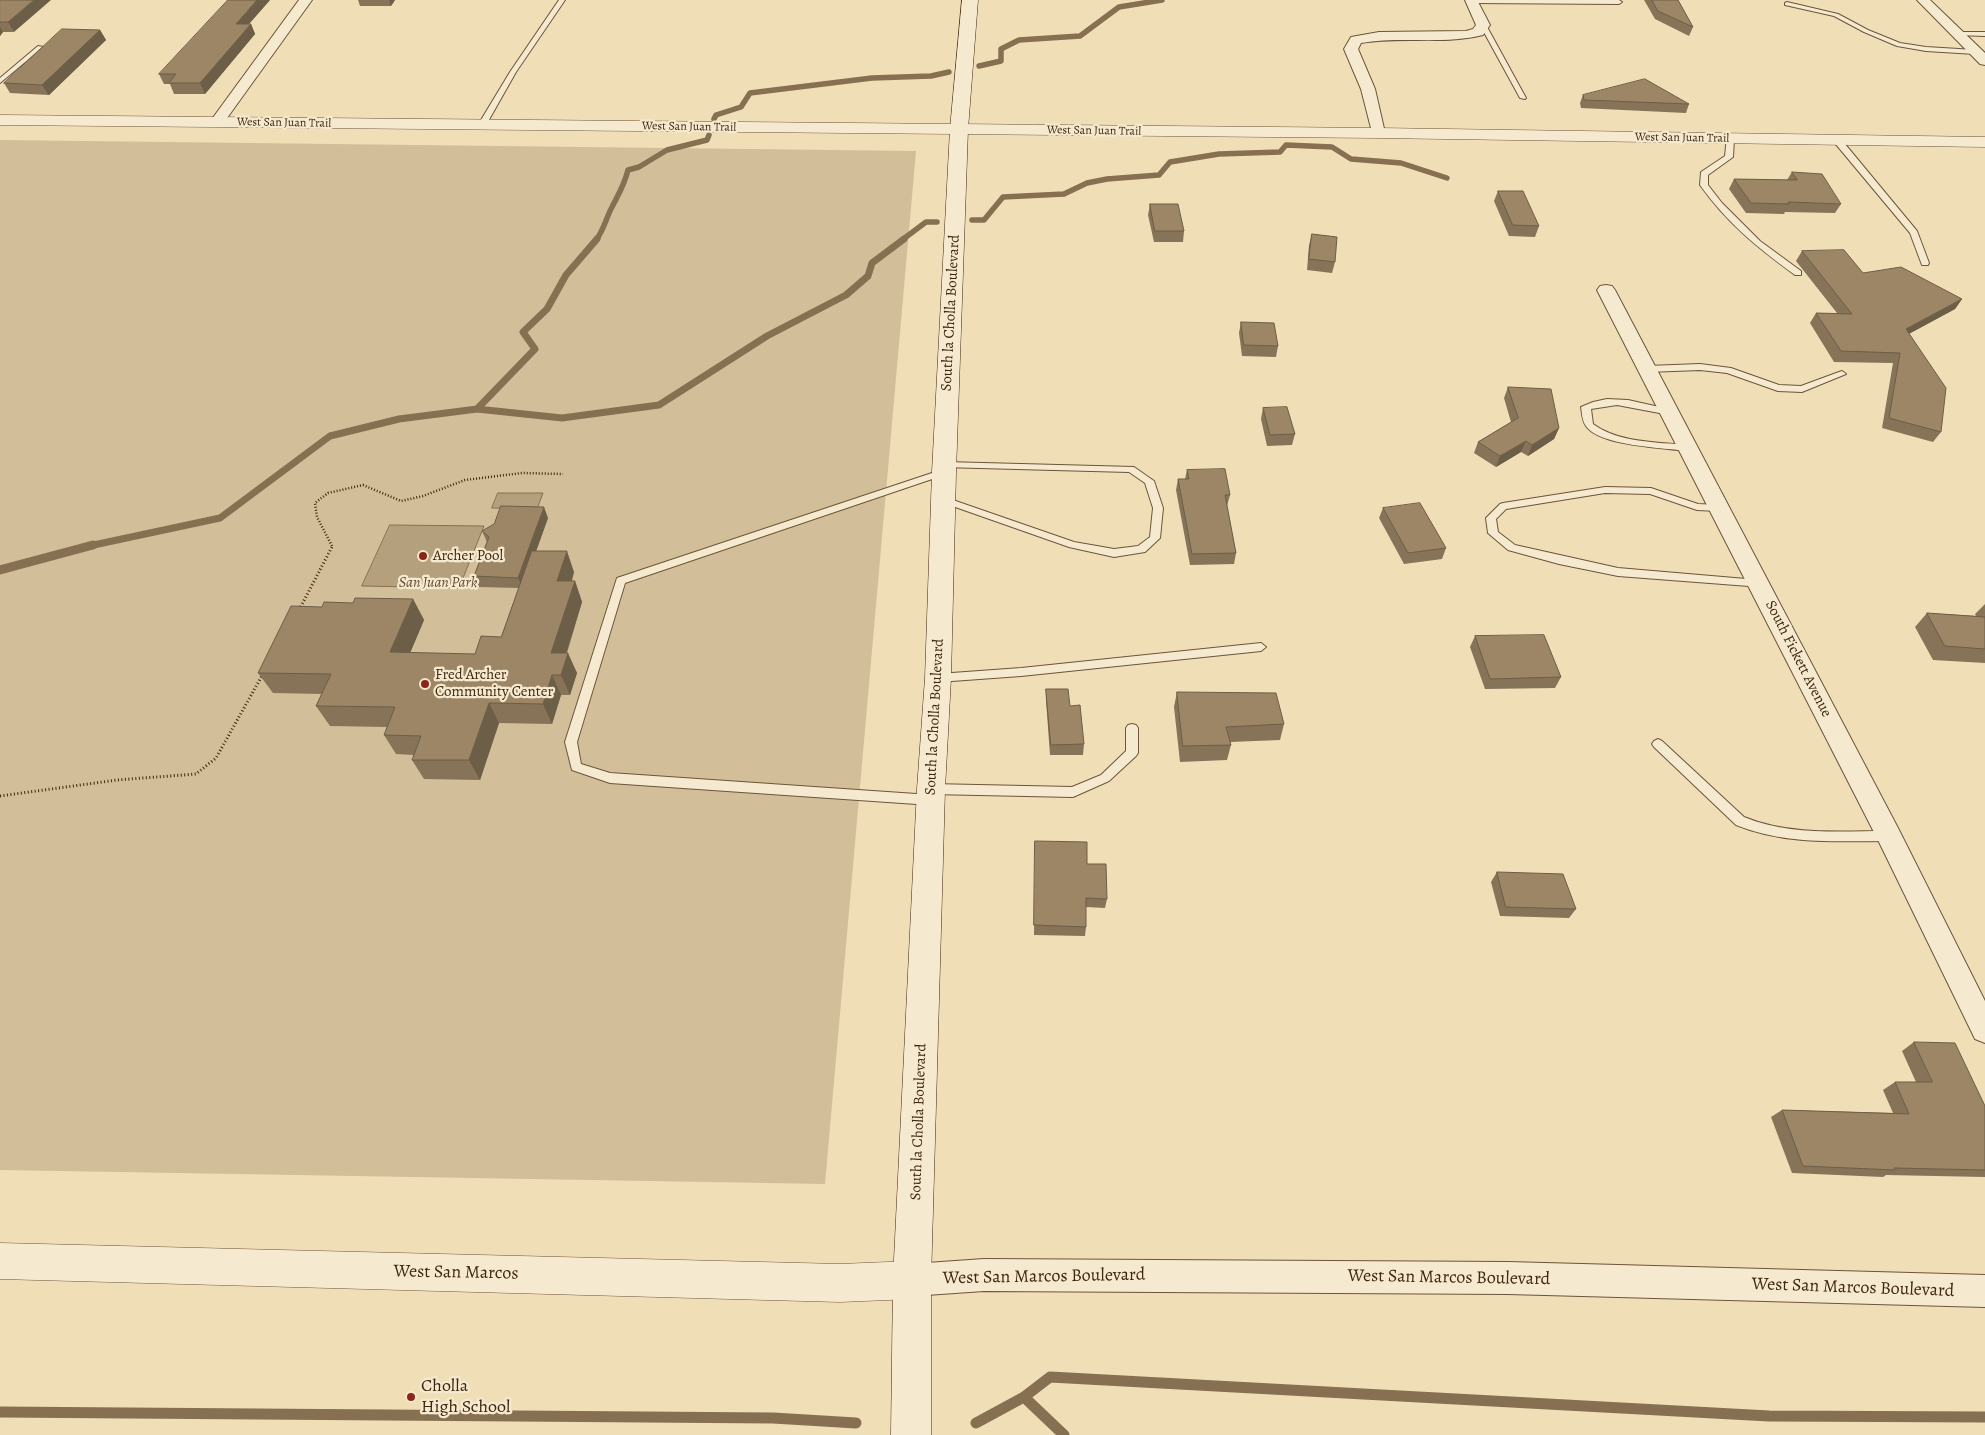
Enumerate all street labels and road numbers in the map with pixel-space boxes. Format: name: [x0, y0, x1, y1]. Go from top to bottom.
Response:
street label: West San Juan Trail: [237, 115, 331, 131]
street label: West San Juan Trail: [642, 119, 736, 135]
street label: West San Juan Trail: [1047, 123, 1141, 139]
street label: West San Juan Trail: [1635, 130, 1729, 146]
street label: South la Cholla Boulevard: [938, 234, 964, 392]
street label: South Fickett Avenue: [1761, 598, 1835, 720]
street label: South la Cholla Boulevard: [922, 638, 948, 796]
street label: South la Cholla Boulevard: [907, 1043, 931, 1201]
street label: West San Marcos: [393, 1261, 519, 1285]
street label: West San Marcos Boulevard: [942, 1264, 1146, 1290]
street label: West San Marcos Boulevard: [1347, 1265, 1551, 1291]
street label: West San Marcos Boulevard: [1751, 1274, 1955, 1302]

